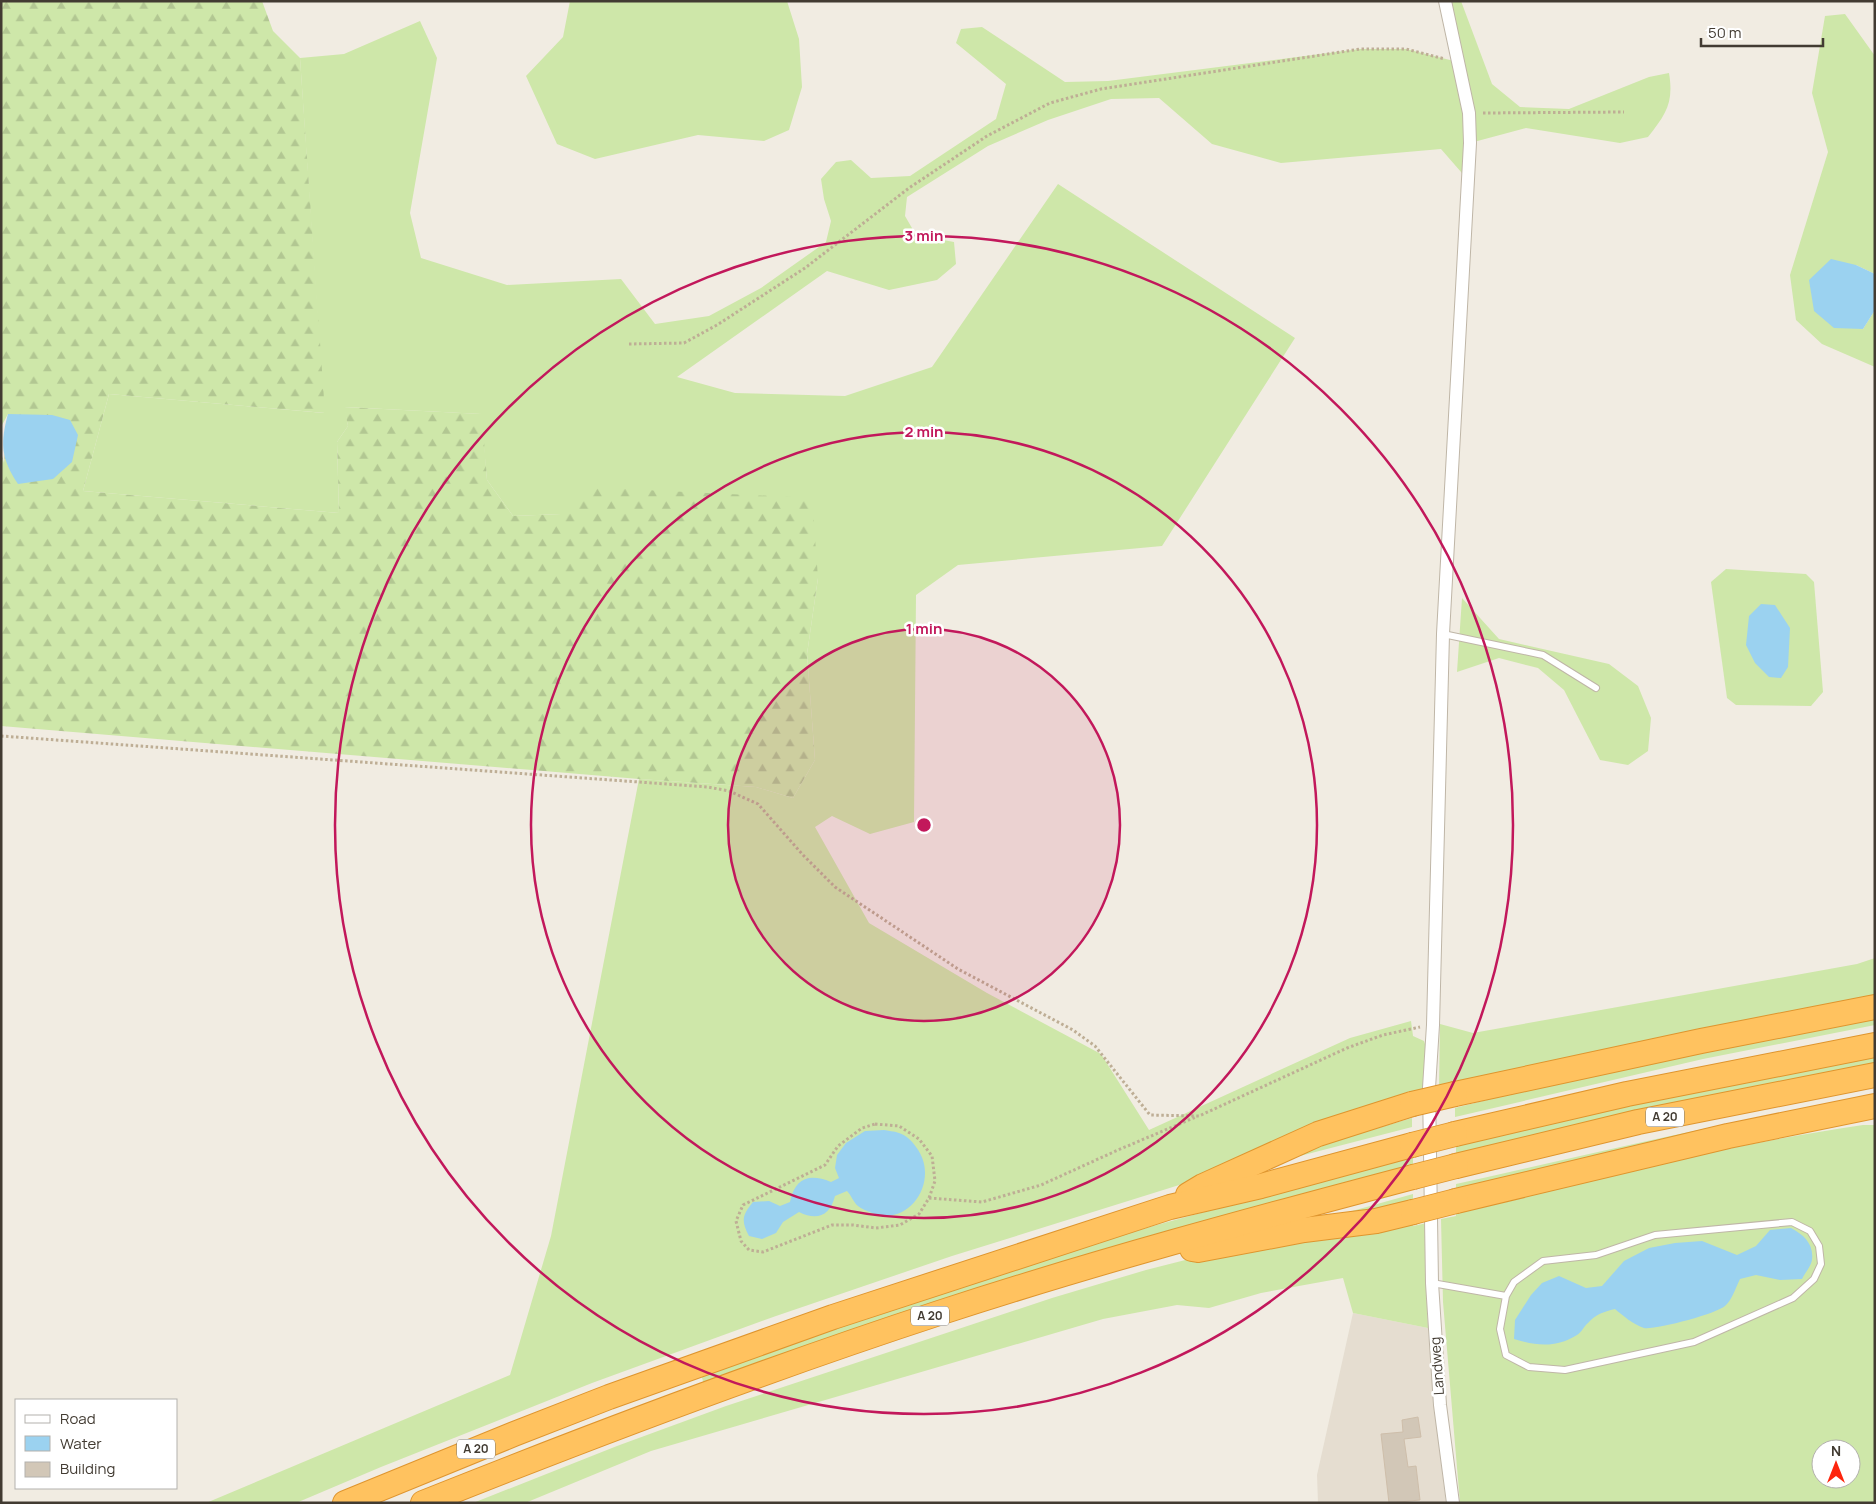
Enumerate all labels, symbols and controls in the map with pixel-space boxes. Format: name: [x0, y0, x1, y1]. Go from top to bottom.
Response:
scale bar: [1701, 15, 1824, 47]
text: 50 m: [1708, 22, 1742, 43]
text: 3 min: [905, 225, 943, 246]
text: 2 min: [904, 421, 944, 442]
text: 1 min: [906, 618, 942, 639]
centre of rings: [915, 816, 933, 834]
road number: A 20: [1646, 1108, 1684, 1126]
road number: A 20: [911, 1306, 949, 1325]
street label: Landweg: [1425, 1336, 1448, 1396]
legend: [15, 1399, 178, 1489]
text: Road: [60, 1408, 96, 1429]
text: Water: [60, 1433, 102, 1454]
north arrow: [1811, 1439, 1861, 1489]
road number: A 20: [457, 1440, 495, 1458]
text: N: [1831, 1441, 1841, 1460]
text: Building: [60, 1458, 115, 1479]

